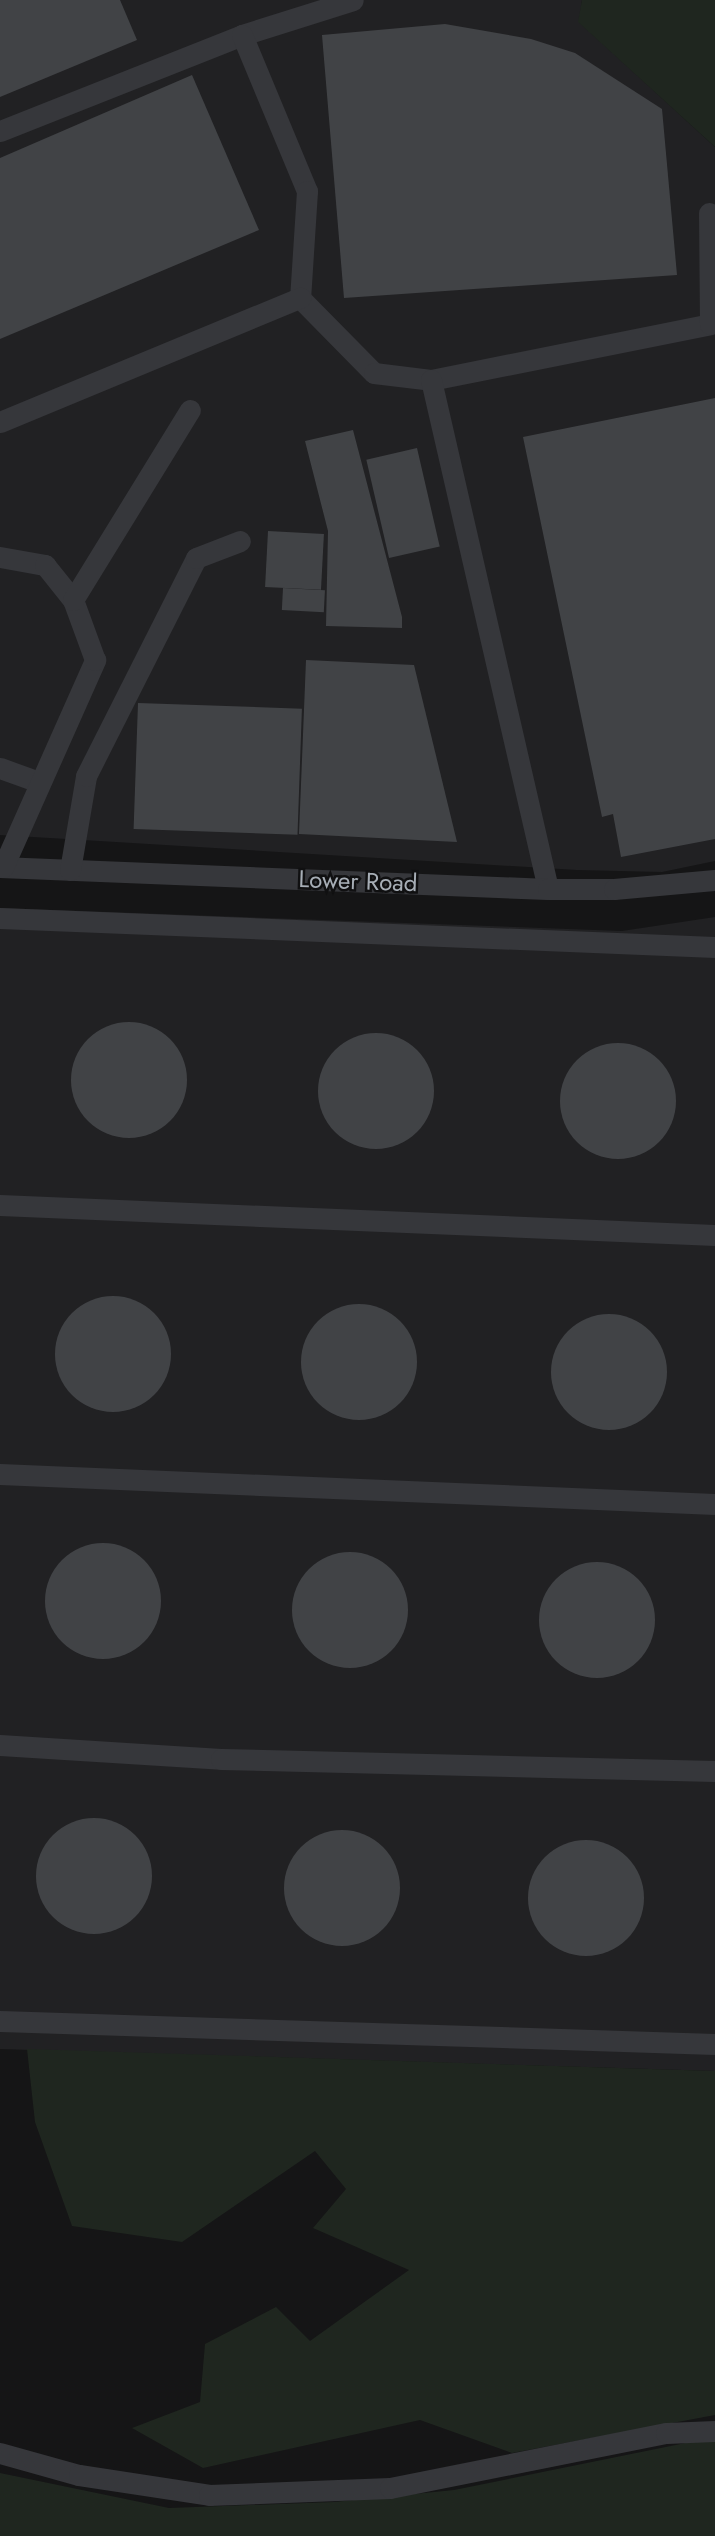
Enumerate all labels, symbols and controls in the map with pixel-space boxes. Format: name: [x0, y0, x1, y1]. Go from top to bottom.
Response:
street label: Lower Road: [298, 865, 418, 897]

